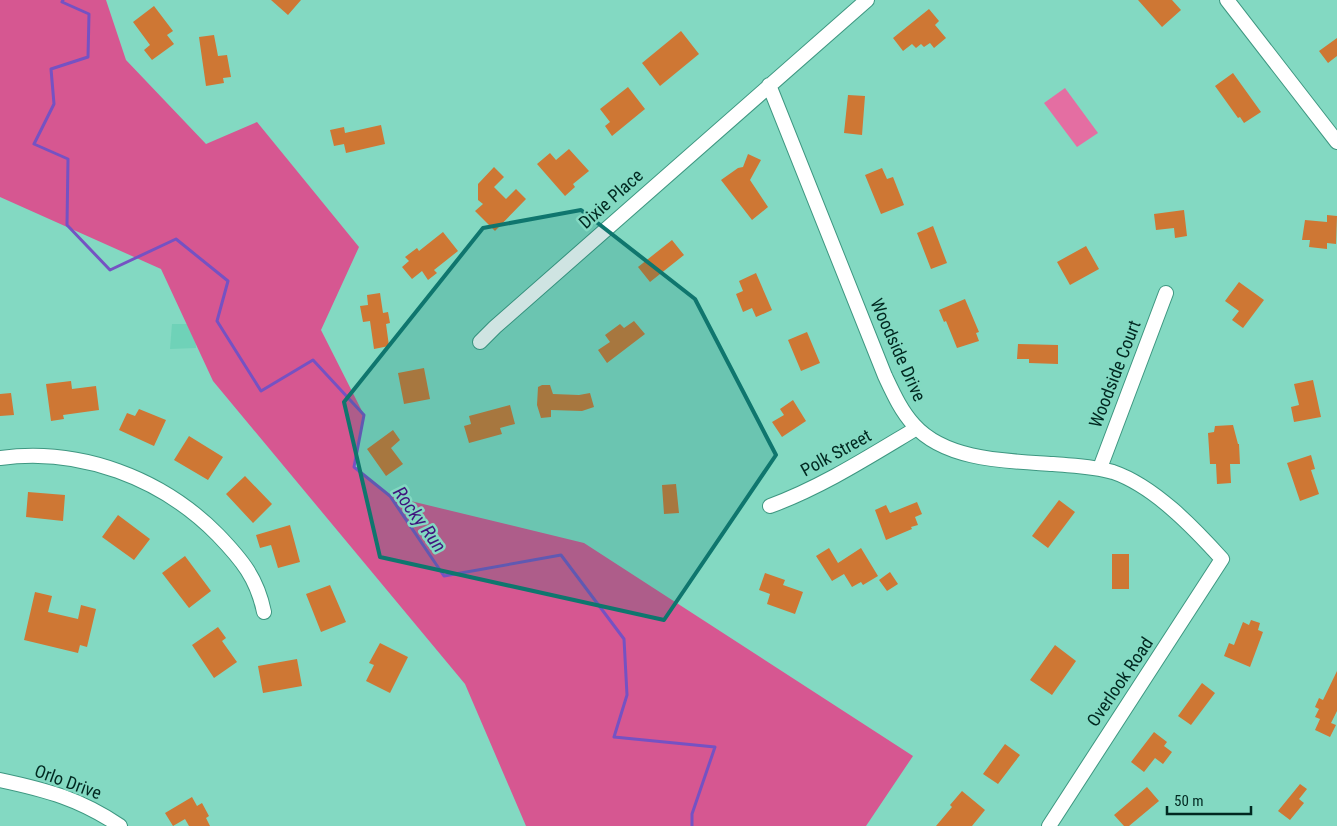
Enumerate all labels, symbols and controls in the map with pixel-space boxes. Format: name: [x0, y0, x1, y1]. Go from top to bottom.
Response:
street label: Dixie Place: [574, 165, 647, 233]
street label: Woodside Drive: [866, 295, 930, 404]
street label: Woodside Court: [1084, 317, 1145, 431]
street label: Polk Street: [797, 425, 875, 481]
water label: Rocky Run: [388, 482, 451, 557]
street label: Overlook Road: [1082, 633, 1157, 730]
street label: Orlo Drive: [32, 760, 104, 803]
scale bar: [1167, 784, 1251, 816]
text: 50 m: [1174, 792, 1204, 810]

